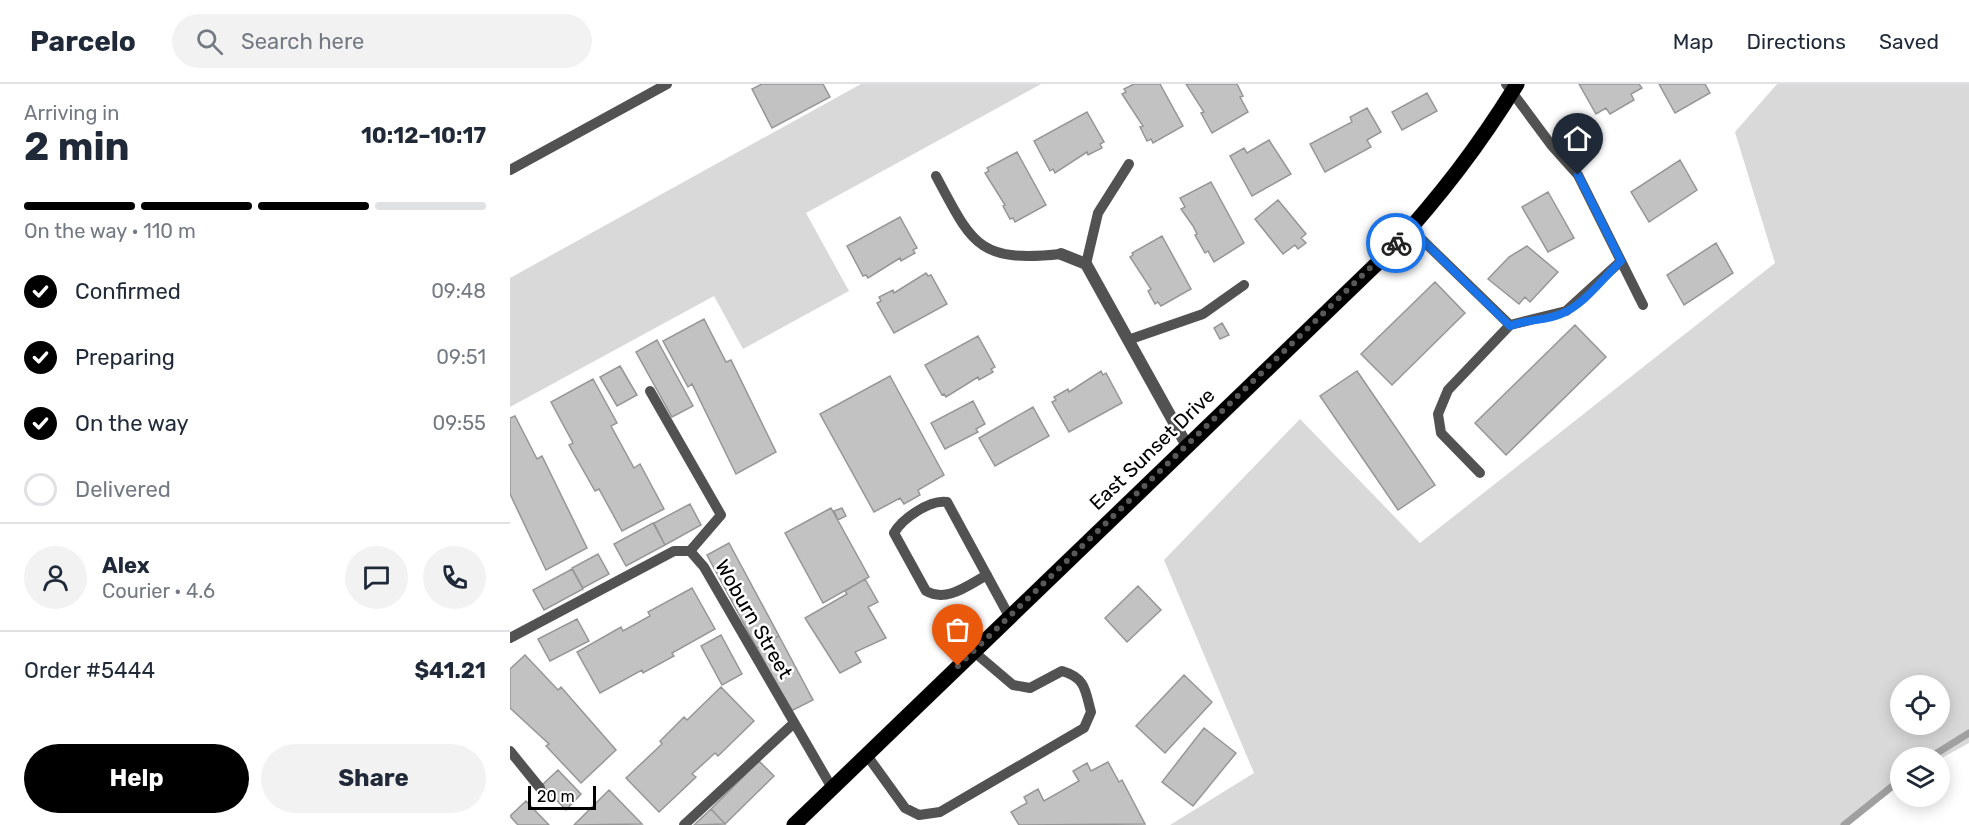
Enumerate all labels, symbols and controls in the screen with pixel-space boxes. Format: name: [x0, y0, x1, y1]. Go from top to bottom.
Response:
search box: [172, 14, 592, 68]
text: Parcelo: [30, 25, 136, 58]
icon: search: [193, 25, 226, 58]
text: Search here: [241, 28, 364, 55]
text: Map: [1673, 29, 1714, 54]
text: Directions: [1747, 29, 1846, 54]
text: Saved: [1879, 29, 1939, 54]
text: Arriving in: [24, 101, 119, 125]
pin: [1552, 113, 1603, 175]
text: 10:12–10:17: [361, 122, 486, 149]
icon: home: [1561, 122, 1594, 155]
text: 2 min: [24, 124, 130, 170]
courier: [1366, 213, 1426, 273]
text: On the way · 110 m: [24, 219, 196, 243]
icon: bike: [1380, 227, 1413, 260]
icon: check: [24, 275, 57, 308]
text: Confirmed: [75, 278, 181, 305]
text: 09:48: [431, 279, 486, 303]
icon: check: [24, 341, 57, 374]
text: Preparing: [75, 344, 175, 371]
text: 09:51: [436, 345, 486, 369]
street label: East Sunset Drive: [1084, 383, 1220, 515]
icon: check: [24, 407, 57, 440]
text: On the way: [75, 410, 189, 437]
text: 09:55: [433, 411, 486, 435]
text: Delivered: [75, 476, 171, 503]
button: person: [24, 546, 87, 609]
button: chat: [345, 546, 408, 609]
button: phone: [423, 546, 486, 609]
text: Alex: [102, 552, 150, 579]
street label: Woburn Street: [710, 555, 798, 683]
text: Courier · 4.6: [102, 579, 215, 603]
pin: [932, 604, 983, 666]
icon: bag: [941, 613, 974, 646]
text: Order #5444: [24, 657, 155, 684]
text: $41.21: [414, 657, 486, 684]
map controls: [1890, 675, 1950, 807]
button: locate: [1890, 675, 1950, 735]
button: Help: [24, 744, 249, 813]
button: Share: [261, 744, 486, 813]
button: layers: [1890, 747, 1950, 807]
scale bar: [528, 783, 596, 810]
text: 20 m: [537, 787, 575, 806]

